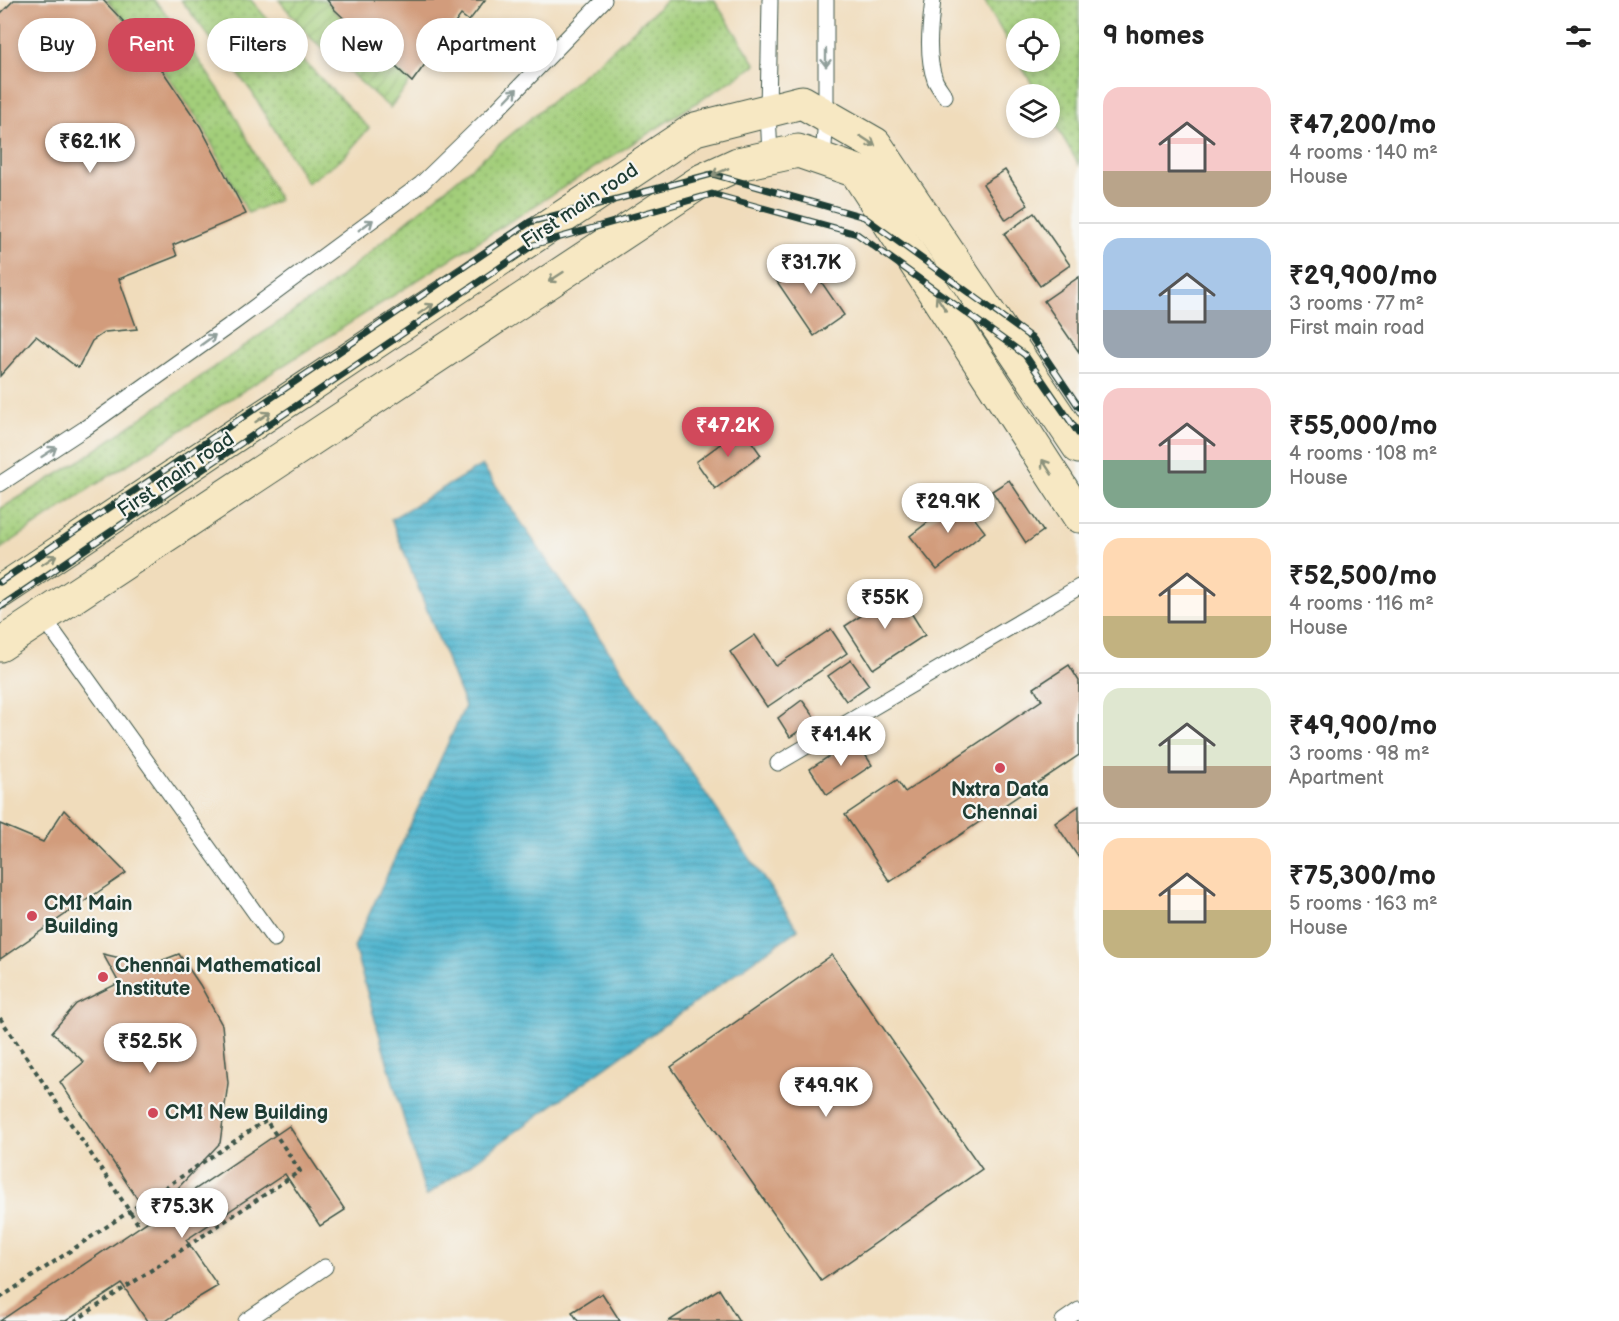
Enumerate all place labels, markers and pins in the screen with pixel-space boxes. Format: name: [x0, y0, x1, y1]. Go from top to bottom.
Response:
pin: ₹62.1K: [41, 123, 139, 174]
pin: ₹31.7K: [762, 244, 860, 295]
pin: ₹47.2K: [679, 407, 777, 458]
pin: ₹29.9K: [899, 483, 997, 534]
pin: ₹55K: [849, 579, 921, 630]
pin: ₹41.4K: [792, 716, 890, 767]
marker: Nxtra Data Chennai: [993, 761, 1007, 775]
place label: Nxtra Data Chennai: [951, 778, 1049, 825]
place label: CMI Main Building: [44, 892, 132, 939]
marker: CMI Main Building: [25, 909, 39, 923]
place label: Chennai Mathematical Institute: [115, 954, 321, 1001]
marker: Chennai Mathematical Institute: [96, 970, 110, 984]
pin: ₹52.5K: [101, 1023, 199, 1074]
pin: ₹49.9K: [777, 1067, 875, 1118]
place label: CMI New Building: [165, 1101, 328, 1125]
marker: CMI New Building: [146, 1106, 160, 1120]
pin: ₹75.3K: [133, 1188, 231, 1239]

